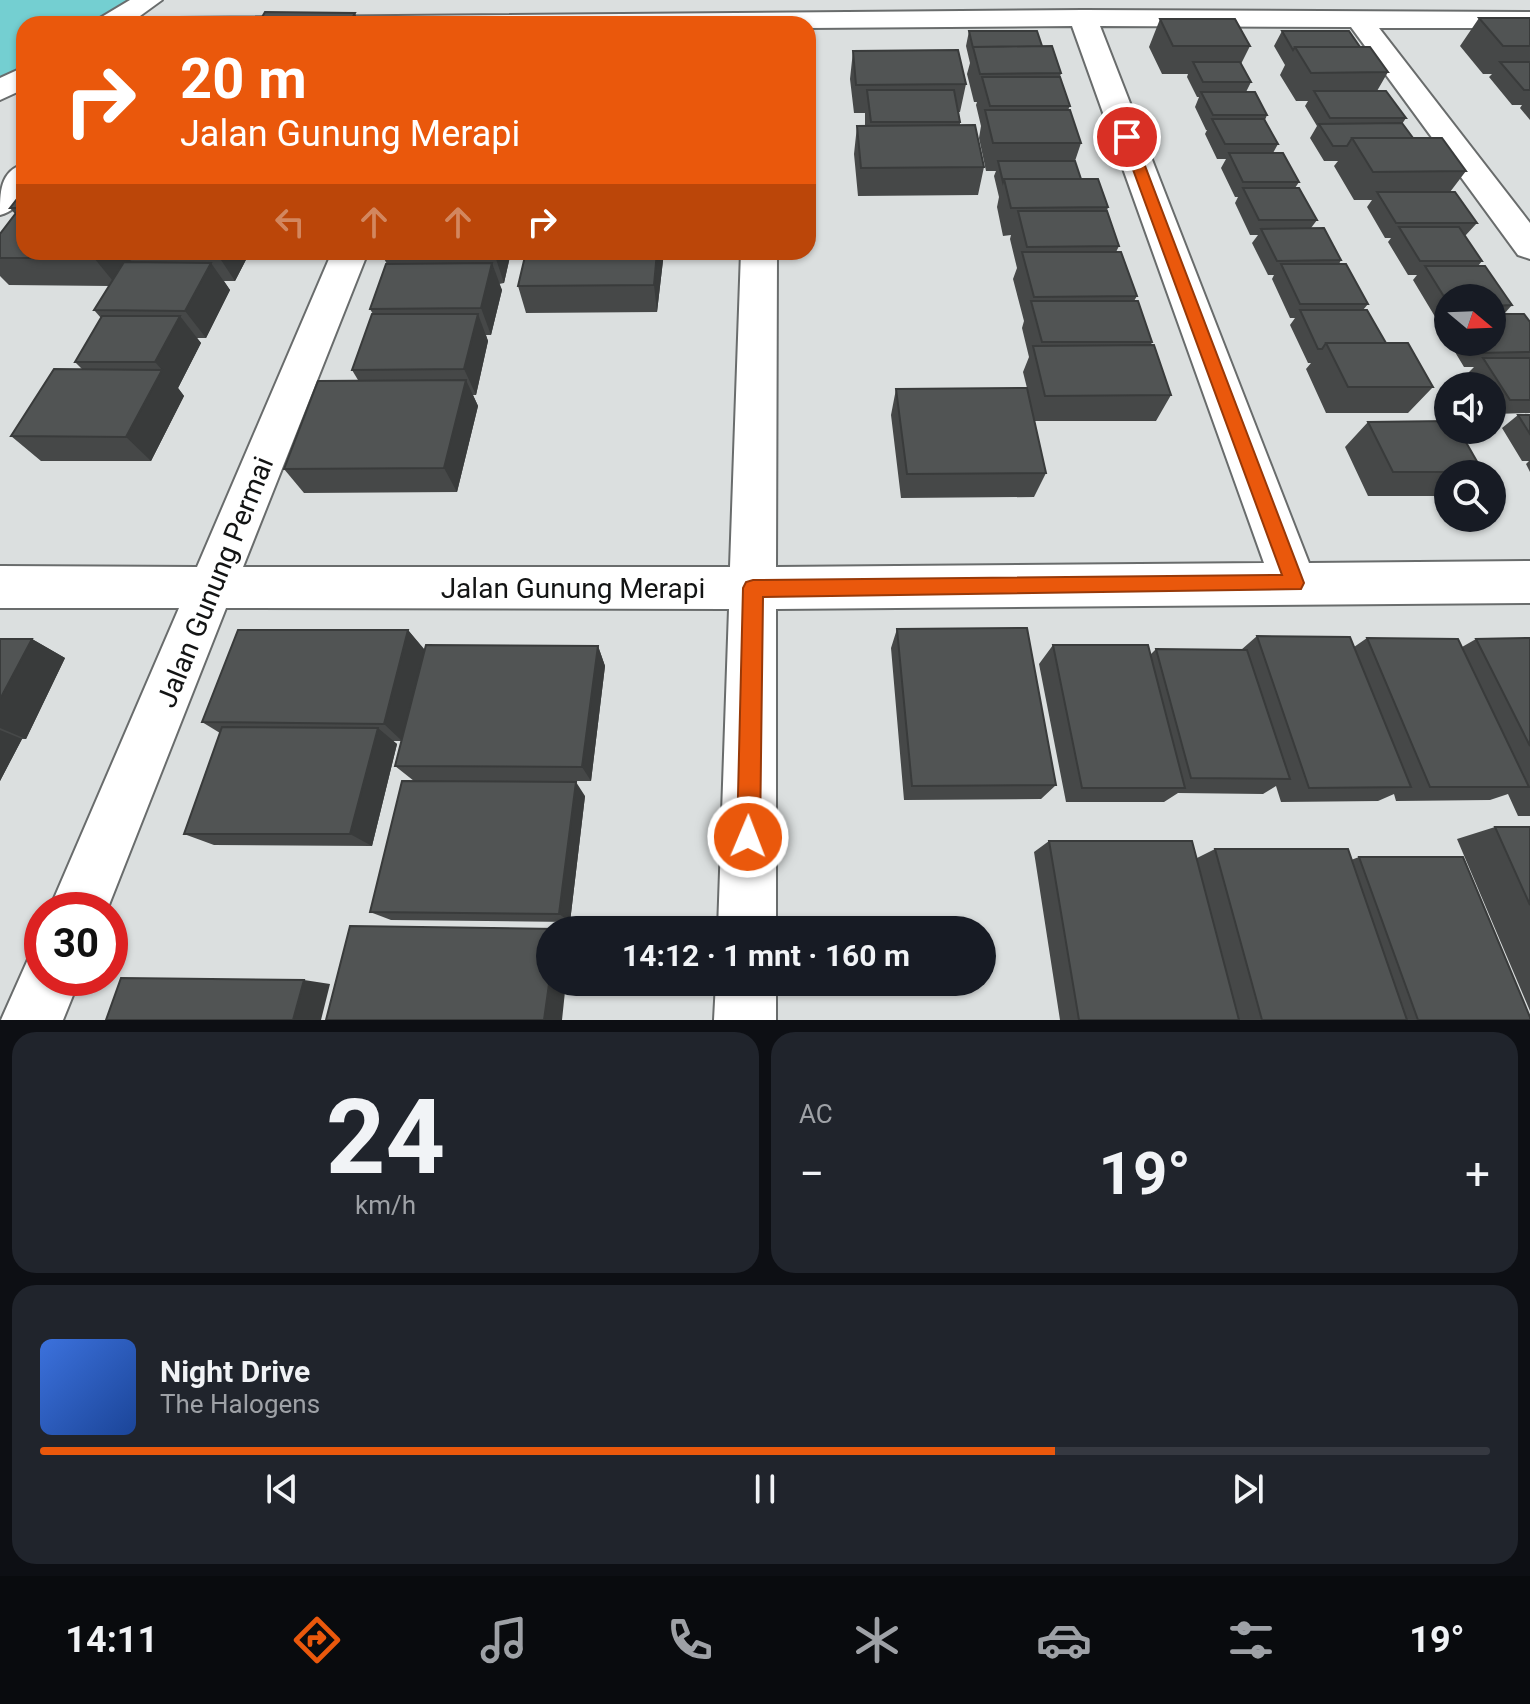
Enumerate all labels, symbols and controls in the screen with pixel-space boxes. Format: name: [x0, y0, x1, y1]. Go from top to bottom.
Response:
text: 20 m: [180, 46, 307, 112]
icon: right: [48, 48, 152, 152]
pin: [1093, 103, 1161, 171]
text: Jalan Gunung Merapi: [180, 113, 520, 155]
icon: arrive: [1105, 115, 1149, 159]
icon: left: [268, 200, 312, 244]
icon: ahead: [352, 200, 396, 244]
icon: ahead: [436, 200, 480, 244]
icon: right: [520, 200, 564, 244]
north arrow: [1434, 284, 1506, 356]
map controls: [1434, 284, 1506, 532]
button: sound: [1434, 372, 1506, 444]
street label: Jalan Gunung Permai: [150, 452, 280, 712]
button: search: [1434, 460, 1506, 532]
street label: Jalan Gunung Merapi: [441, 572, 705, 605]
position arrow: [706, 795, 790, 879]
speed limit sign: 30: [24, 892, 128, 996]
text: 14:12 · 1 mnt · 160 m: [622, 938, 910, 973]
text: 24: [326, 1077, 445, 1198]
text: AC: [799, 1099, 833, 1129]
text: 19°: [1098, 1138, 1191, 1209]
text: −: [799, 1148, 824, 1200]
text: +: [1465, 1148, 1490, 1200]
text: km/h: [355, 1190, 416, 1220]
text: Night Drive: [160, 1354, 310, 1389]
text: The Halogens: [160, 1389, 320, 1419]
icon: previous: [260, 1467, 304, 1511]
icon: pause: [743, 1467, 787, 1511]
icon: next: [1226, 1467, 1270, 1511]
icon: directions: [289, 1612, 345, 1668]
icon: music: [476, 1612, 532, 1668]
icon: phone: [662, 1612, 718, 1668]
icon: climate: [849, 1612, 905, 1668]
icon: car: [1036, 1612, 1092, 1668]
icon: filters: [1223, 1612, 1279, 1668]
text: 14:11: [65, 1619, 158, 1661]
text: 19°: [1409, 1619, 1465, 1661]

